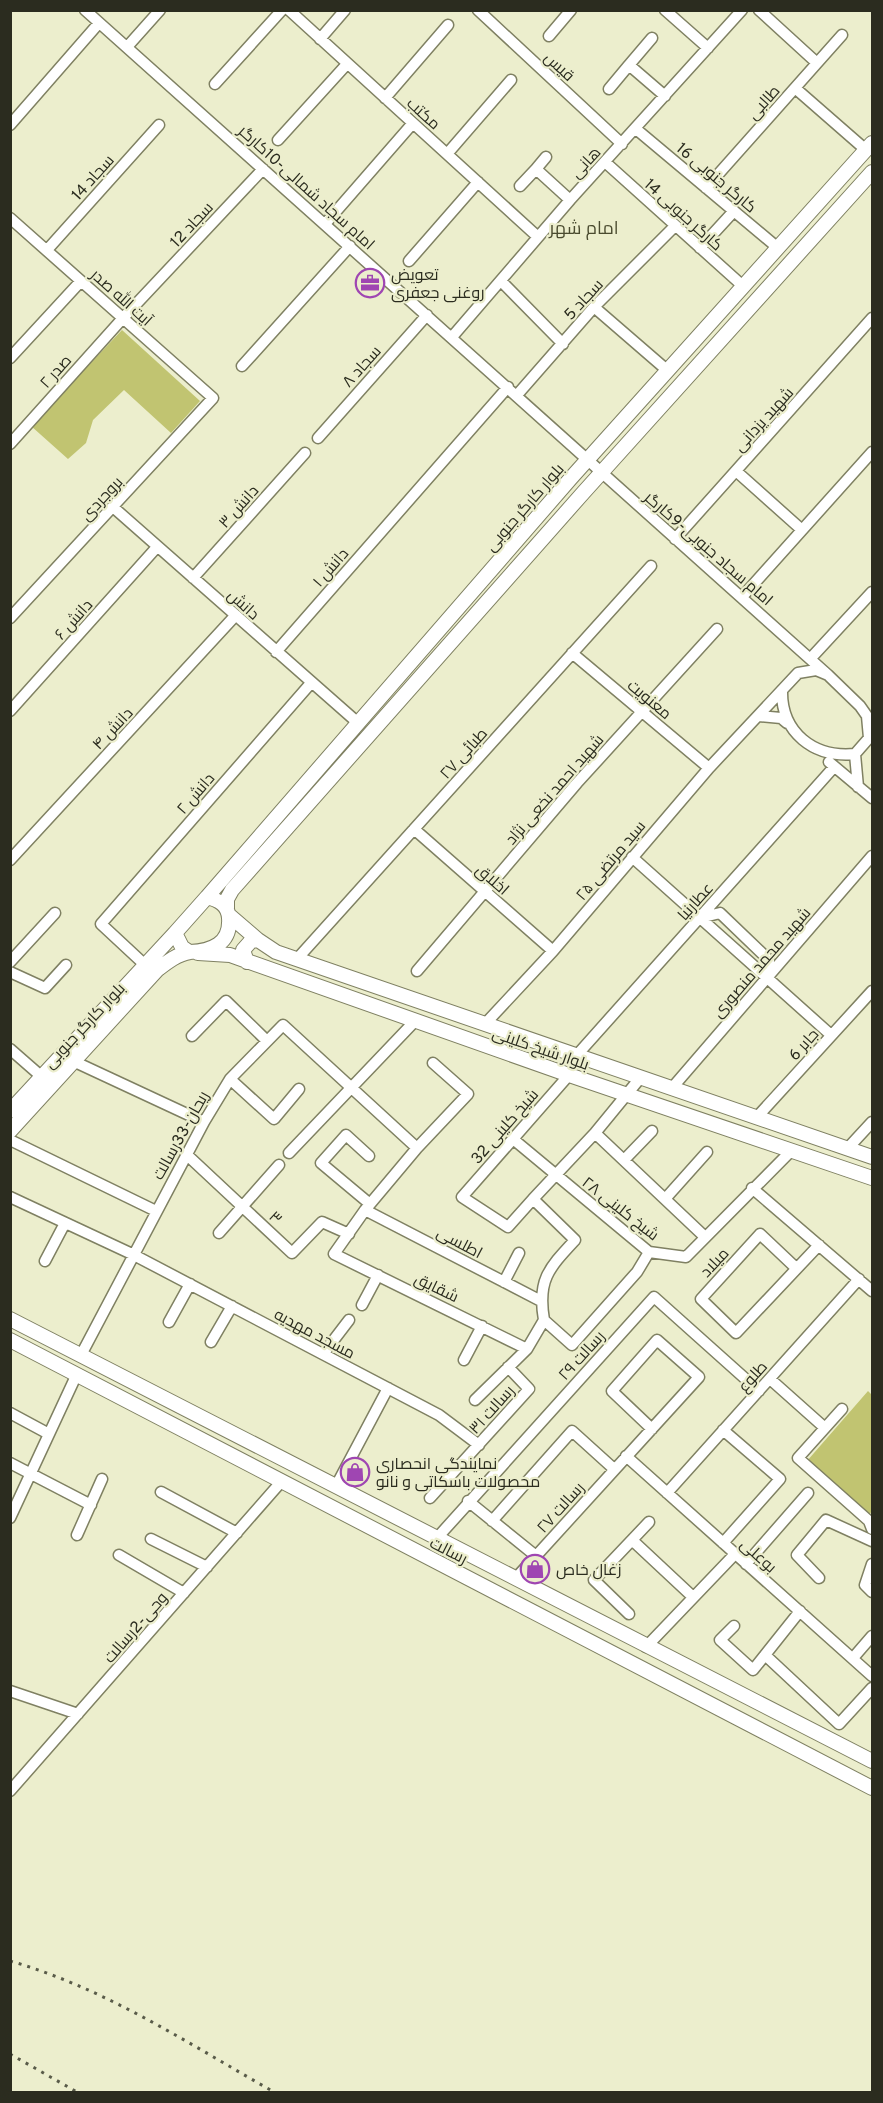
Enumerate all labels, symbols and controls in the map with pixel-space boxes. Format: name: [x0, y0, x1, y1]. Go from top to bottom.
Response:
street label: قیس: [539, 48, 578, 86]
street label: طالبی: [744, 82, 785, 125]
street label: مکتب: [402, 94, 444, 135]
street label: امام سجاد شمالی-10کارگر: [233, 121, 378, 255]
street label: کارگر جنوبی 16: [671, 139, 760, 218]
street label: هانی: [567, 143, 606, 183]
street label: سجاد 14: [68, 151, 119, 205]
street label: کارگر جنوبی 14: [639, 175, 726, 256]
street label: سجاد 12: [166, 198, 218, 252]
district label: امام شهر: [548, 218, 619, 241]
street label: آیت الله صدر: [85, 263, 158, 332]
place label: تعویض روغنی جعفری: [391, 266, 484, 304]
office icon: تعویض روغنی جعفری: [354, 267, 386, 299]
street label: سجاد 5: [560, 276, 608, 325]
street label: سجاد ۸: [339, 342, 386, 392]
street label: صدر ۲: [36, 351, 77, 393]
street label: شهید یزدانی: [730, 384, 799, 457]
street label: بلوار کارگر جنوبی: [482, 460, 569, 556]
street label: بروجردی: [77, 473, 128, 526]
street label: دانش ۳: [215, 482, 264, 533]
street label: امام سجاد جنوبی-9کارگر: [639, 488, 776, 611]
street label: دانش ۱: [309, 545, 354, 592]
street label: دانش: [222, 586, 263, 625]
street label: دانش ۶: [51, 596, 98, 645]
street label: معنویت: [622, 676, 675, 725]
street label: دانش ۴: [89, 704, 138, 755]
street label: طبائی ۲۷: [436, 725, 493, 784]
street label: شهید احمد نخعی نژاد: [502, 731, 609, 850]
street label: دانش ۲: [173, 769, 220, 819]
street label: ۲۵ سید مرتضی: [572, 817, 651, 905]
street label: اخلاق: [471, 861, 512, 900]
street label: عطارنیا: [674, 879, 719, 925]
street label: شهید محمد منصوری: [709, 904, 816, 1023]
street label: بلوار کارگر جنوبی: [41, 979, 130, 1073]
street label: بلوار شیخ کلینی: [489, 1024, 591, 1076]
street label: جابر 6: [785, 1025, 824, 1065]
street label: شیخ کلینی 32: [467, 1086, 544, 1169]
street label: ریحان-33رسالت: [149, 1088, 214, 1184]
street label: شیخ کلینی ۲۸: [577, 1173, 662, 1246]
street label: ۳: [264, 1207, 285, 1229]
street label: اطلسی: [433, 1223, 485, 1264]
street label: میلاد: [697, 1244, 734, 1282]
street label: شقایق: [411, 1270, 462, 1308]
street label: مسجد مهدیه: [270, 1305, 358, 1364]
street label: رسالت ۲۹: [555, 1327, 610, 1385]
street label: طلوع: [734, 1358, 773, 1397]
street label: رسالت ۳۱: [465, 1382, 520, 1439]
place label: نمایندگی انحصاری محصولات باسکاتی و نانو: [376, 1455, 540, 1493]
shop icon: نمایندگی انحصاری محصولات باسکاتی و نانو: [339, 1456, 371, 1488]
street label: رسالت ۲۷: [533, 1479, 590, 1538]
street label: رسالت: [426, 1534, 470, 1570]
street label: بوعلی: [735, 1535, 780, 1578]
shop icon: زغال خاص: [519, 1553, 551, 1585]
place label: زغال خاص: [556, 1561, 621, 1581]
street label: وحی-2رسالت: [100, 1589, 173, 1668]

